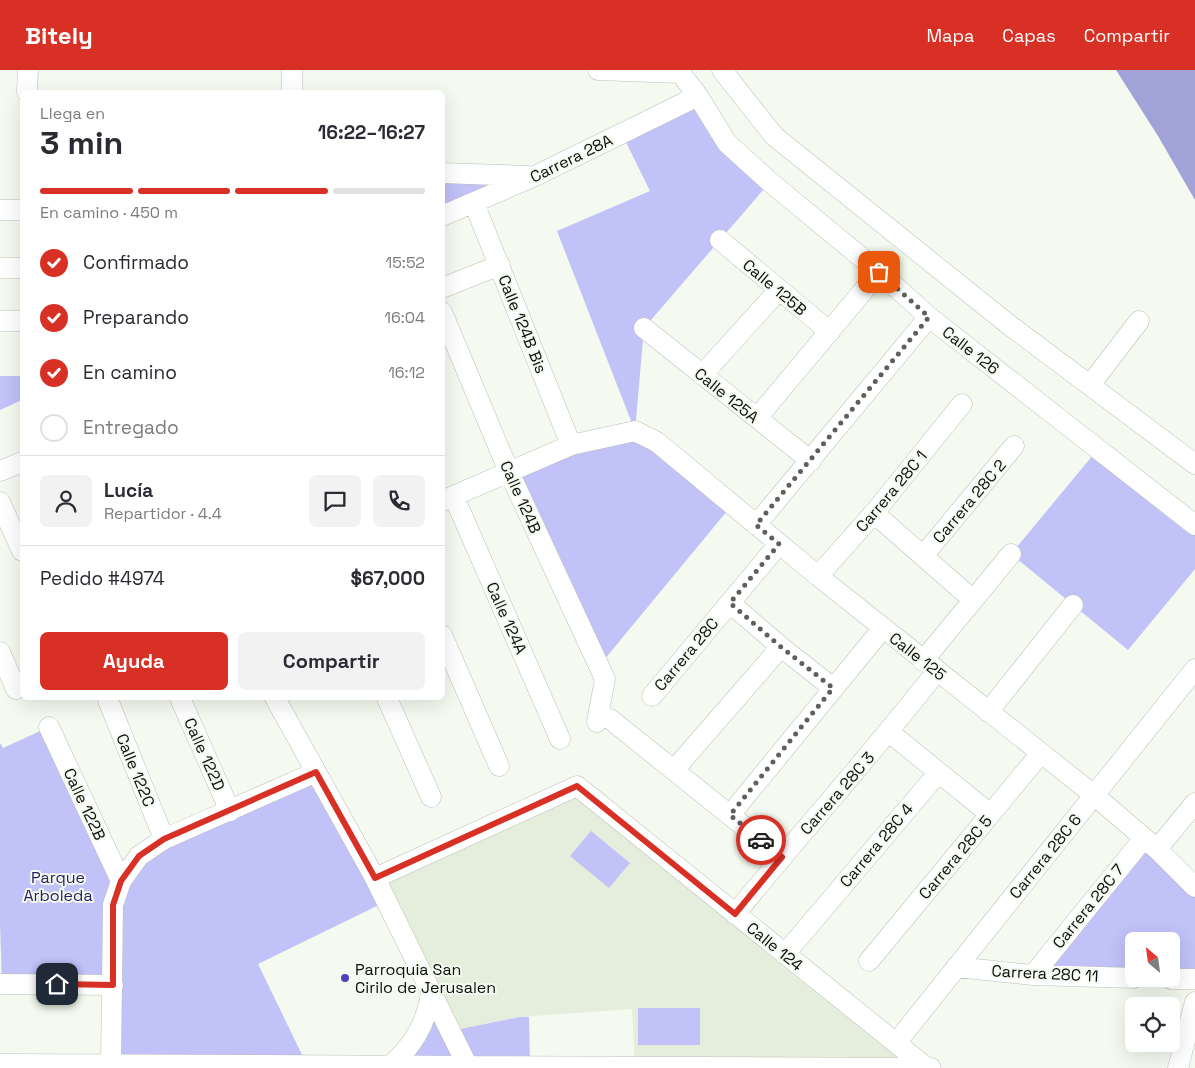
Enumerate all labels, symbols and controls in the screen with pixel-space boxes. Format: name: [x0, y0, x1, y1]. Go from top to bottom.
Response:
text: Bitely: [25, 20, 93, 51]
text: Mapa: [926, 24, 974, 47]
text: Capas: [1002, 24, 1056, 47]
text: Compartir: [1084, 24, 1170, 47]
text: Llega en: [40, 103, 105, 124]
text: 16:22–16:27: [318, 120, 425, 145]
text: 3 min: [40, 123, 123, 163]
street label: Carrera 28A: [526, 129, 616, 188]
text: En camino · 450 m: [40, 202, 178, 223]
icon: check: [40, 249, 68, 277]
text: Confirmado: [83, 250, 189, 275]
pin: [858, 251, 900, 293]
text: 15:52: [386, 252, 425, 273]
street label: Calle 125B: [738, 254, 811, 320]
icon: bag: [865, 258, 893, 286]
street label: Calle 124B Bis: [493, 272, 552, 377]
icon: check: [40, 304, 68, 332]
text: Preparando: [83, 305, 189, 330]
text: 16:04: [384, 307, 425, 328]
street label: Calle 126: [938, 321, 1004, 379]
icon: check: [40, 359, 68, 387]
text: En camino: [83, 360, 177, 385]
text: 16:12: [388, 362, 425, 383]
street label: Calle 125A: [690, 363, 763, 428]
text: Entregado: [83, 415, 179, 440]
street label: Carrera 28C 1: [851, 446, 932, 537]
street label: Carrera 28C 2: [928, 455, 1011, 548]
street label: Calle 124B: [495, 458, 546, 537]
button: person: [40, 475, 92, 527]
button: chat: [309, 475, 361, 527]
button: phone: [373, 475, 425, 527]
text: Lucía: [104, 478, 153, 503]
text: Repartidor · 4.4: [104, 503, 222, 524]
text: Pedido #4974: [40, 566, 165, 591]
text: $67,000: [351, 566, 425, 591]
street label: Calle 124A: [481, 579, 532, 658]
street label: Carrera 28C: [650, 613, 723, 695]
street label: Calle 125: [885, 628, 950, 685]
button: Ayuda: [40, 632, 228, 690]
button: Compartir: [238, 632, 425, 690]
street label: Calle 122D: [179, 715, 230, 794]
street label: Calle 122C: [111, 730, 160, 810]
street label: Carrera 28C 3: [796, 747, 879, 839]
street label: Calle 122B: [59, 765, 110, 844]
street label: Carrera 28C 4: [835, 799, 918, 892]
street label: Carrera 28C 6: [1005, 809, 1086, 903]
street label: Carrera 28C 5: [914, 811, 997, 904]
courier: [736, 815, 786, 865]
icon: car: [747, 826, 775, 854]
street label: Carrera 28C 7: [1048, 860, 1129, 953]
park label: Parque Arboleda: [23, 867, 93, 906]
street label: Calle 124: [742, 917, 807, 976]
north arrow: [1125, 932, 1180, 988]
map controls: [1125, 932, 1180, 1052]
place label: Parroquia San Cirilo de Jerusalen: [355, 959, 496, 998]
street label: Carrera 28C 11: [991, 960, 1099, 987]
pin: [36, 963, 78, 1005]
icon: home: [43, 970, 71, 998]
marker: Parroquia San Cirilo de Jerusalen: [339, 972, 351, 984]
button: locate: [1125, 997, 1180, 1052]

